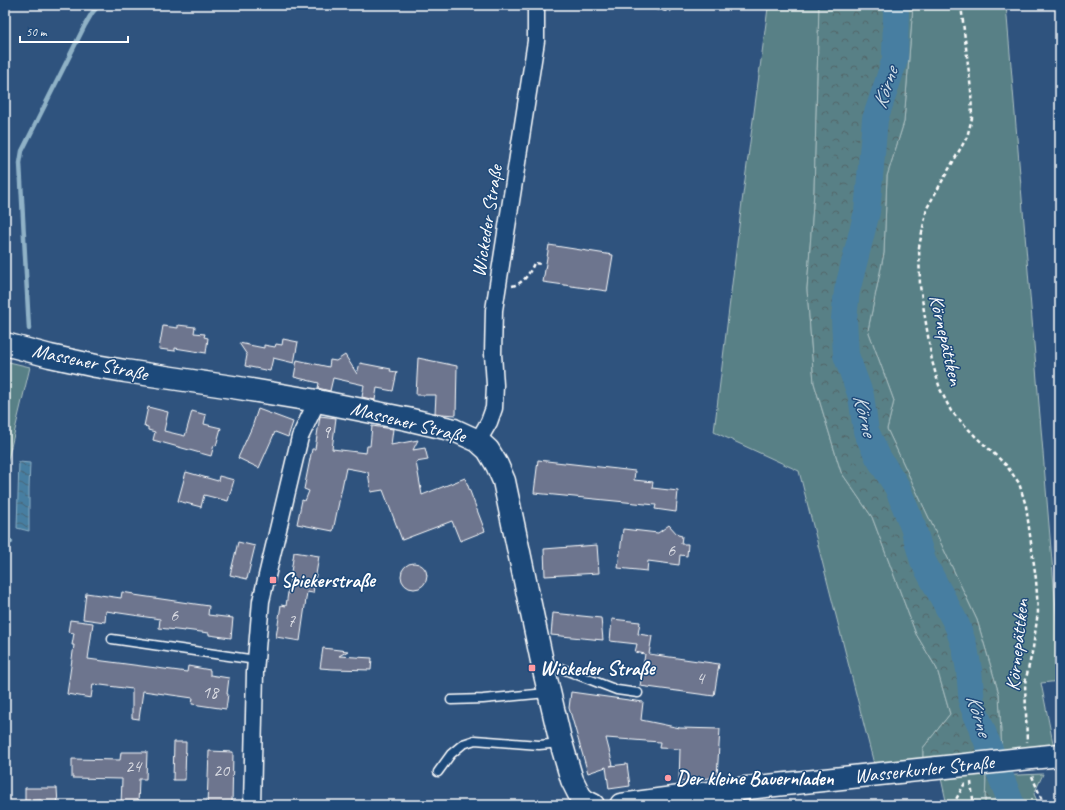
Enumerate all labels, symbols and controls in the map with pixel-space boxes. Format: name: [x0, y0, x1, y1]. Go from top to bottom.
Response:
scale bar: [20, 18, 128, 44]
text: 50 m: [26, 24, 48, 40]
water label: Körne: [866, 61, 905, 112]
street label: Wickeder Straße: [466, 162, 508, 279]
street label: Körnepättken: [923, 292, 969, 389]
street label: Massener Straße: [30, 338, 152, 387]
water label: Körne: [847, 392, 883, 441]
street label: Massener Straße: [348, 396, 470, 449]
house number: 9: [322, 421, 332, 443]
house number: 6: [667, 539, 676, 561]
place label: Spiekerstraße: [281, 568, 377, 593]
marker: Spiekerstraße: [268, 575, 278, 585]
street label: Körnepättken: [1000, 597, 1034, 692]
house number: 6: [170, 604, 179, 626]
house number: 7: [287, 610, 296, 632]
place label: Wickeder Straße: [540, 656, 657, 681]
marker: Wickeder Straße: [527, 663, 537, 673]
house number: 4: [696, 667, 706, 689]
house number: 18: [202, 681, 220, 703]
water label: Körne: [960, 691, 998, 742]
street label: Wasserkurler Straße: [853, 749, 997, 789]
house number: 24: [125, 755, 143, 777]
house number: 20: [213, 759, 231, 781]
place label: Der kleine Bauernladen: [676, 766, 835, 791]
marker: Der kleine Bauernladen: [663, 773, 673, 783]

